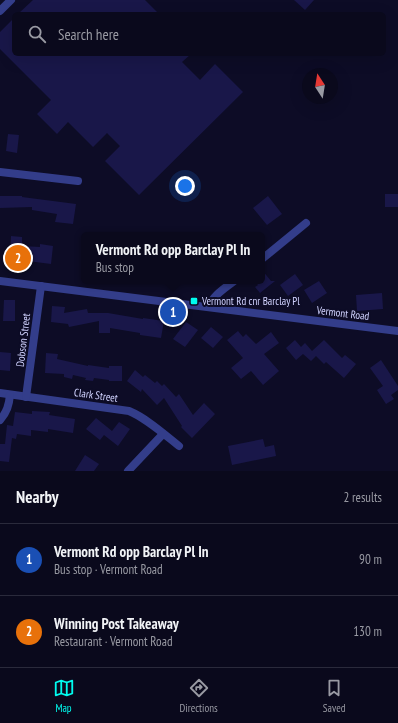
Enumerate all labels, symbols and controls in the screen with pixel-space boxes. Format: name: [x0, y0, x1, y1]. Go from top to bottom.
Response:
search box: [12, 12, 386, 56]
icon: search: [26, 23, 48, 45]
text: Search here: [58, 25, 119, 44]
north arrow: [302, 68, 338, 104]
your location: [175, 176, 195, 196]
popup: [81, 232, 265, 284]
text: Vermont Rd opp Barclay Pl In: [96, 240, 250, 259]
pin: 2: [5, 243, 31, 273]
text: Bus stop: [96, 259, 134, 276]
place label: Vermont Rd cnr Barclay Pl: [201, 294, 300, 308]
marker: Vermont Rd cnr Barclay Pl: [189, 296, 199, 306]
pin: 1: [160, 297, 186, 327]
street label: Vermont Road: [315, 303, 370, 323]
street label: Dobson Street: [13, 312, 33, 368]
street label: Clark Street: [73, 385, 119, 405]
text: Nearby: [16, 486, 59, 508]
text: 2 results: [343, 489, 382, 506]
text: Vermont Rd opp Barclay Pl In: [54, 542, 209, 561]
text: 1: [26, 551, 32, 568]
text: 90 m: [359, 551, 382, 568]
text: Bus stop · Vermont Road: [54, 561, 163, 578]
text: Winning Post Takeaway: [54, 614, 179, 633]
text: 2: [26, 623, 32, 640]
text: 130 m: [353, 623, 382, 640]
text: Restaurant · Vermont Road: [54, 633, 173, 650]
tab: Map: [53, 677, 75, 715]
tab: Directions: [180, 677, 218, 715]
tab: Saved: [323, 677, 345, 715]

